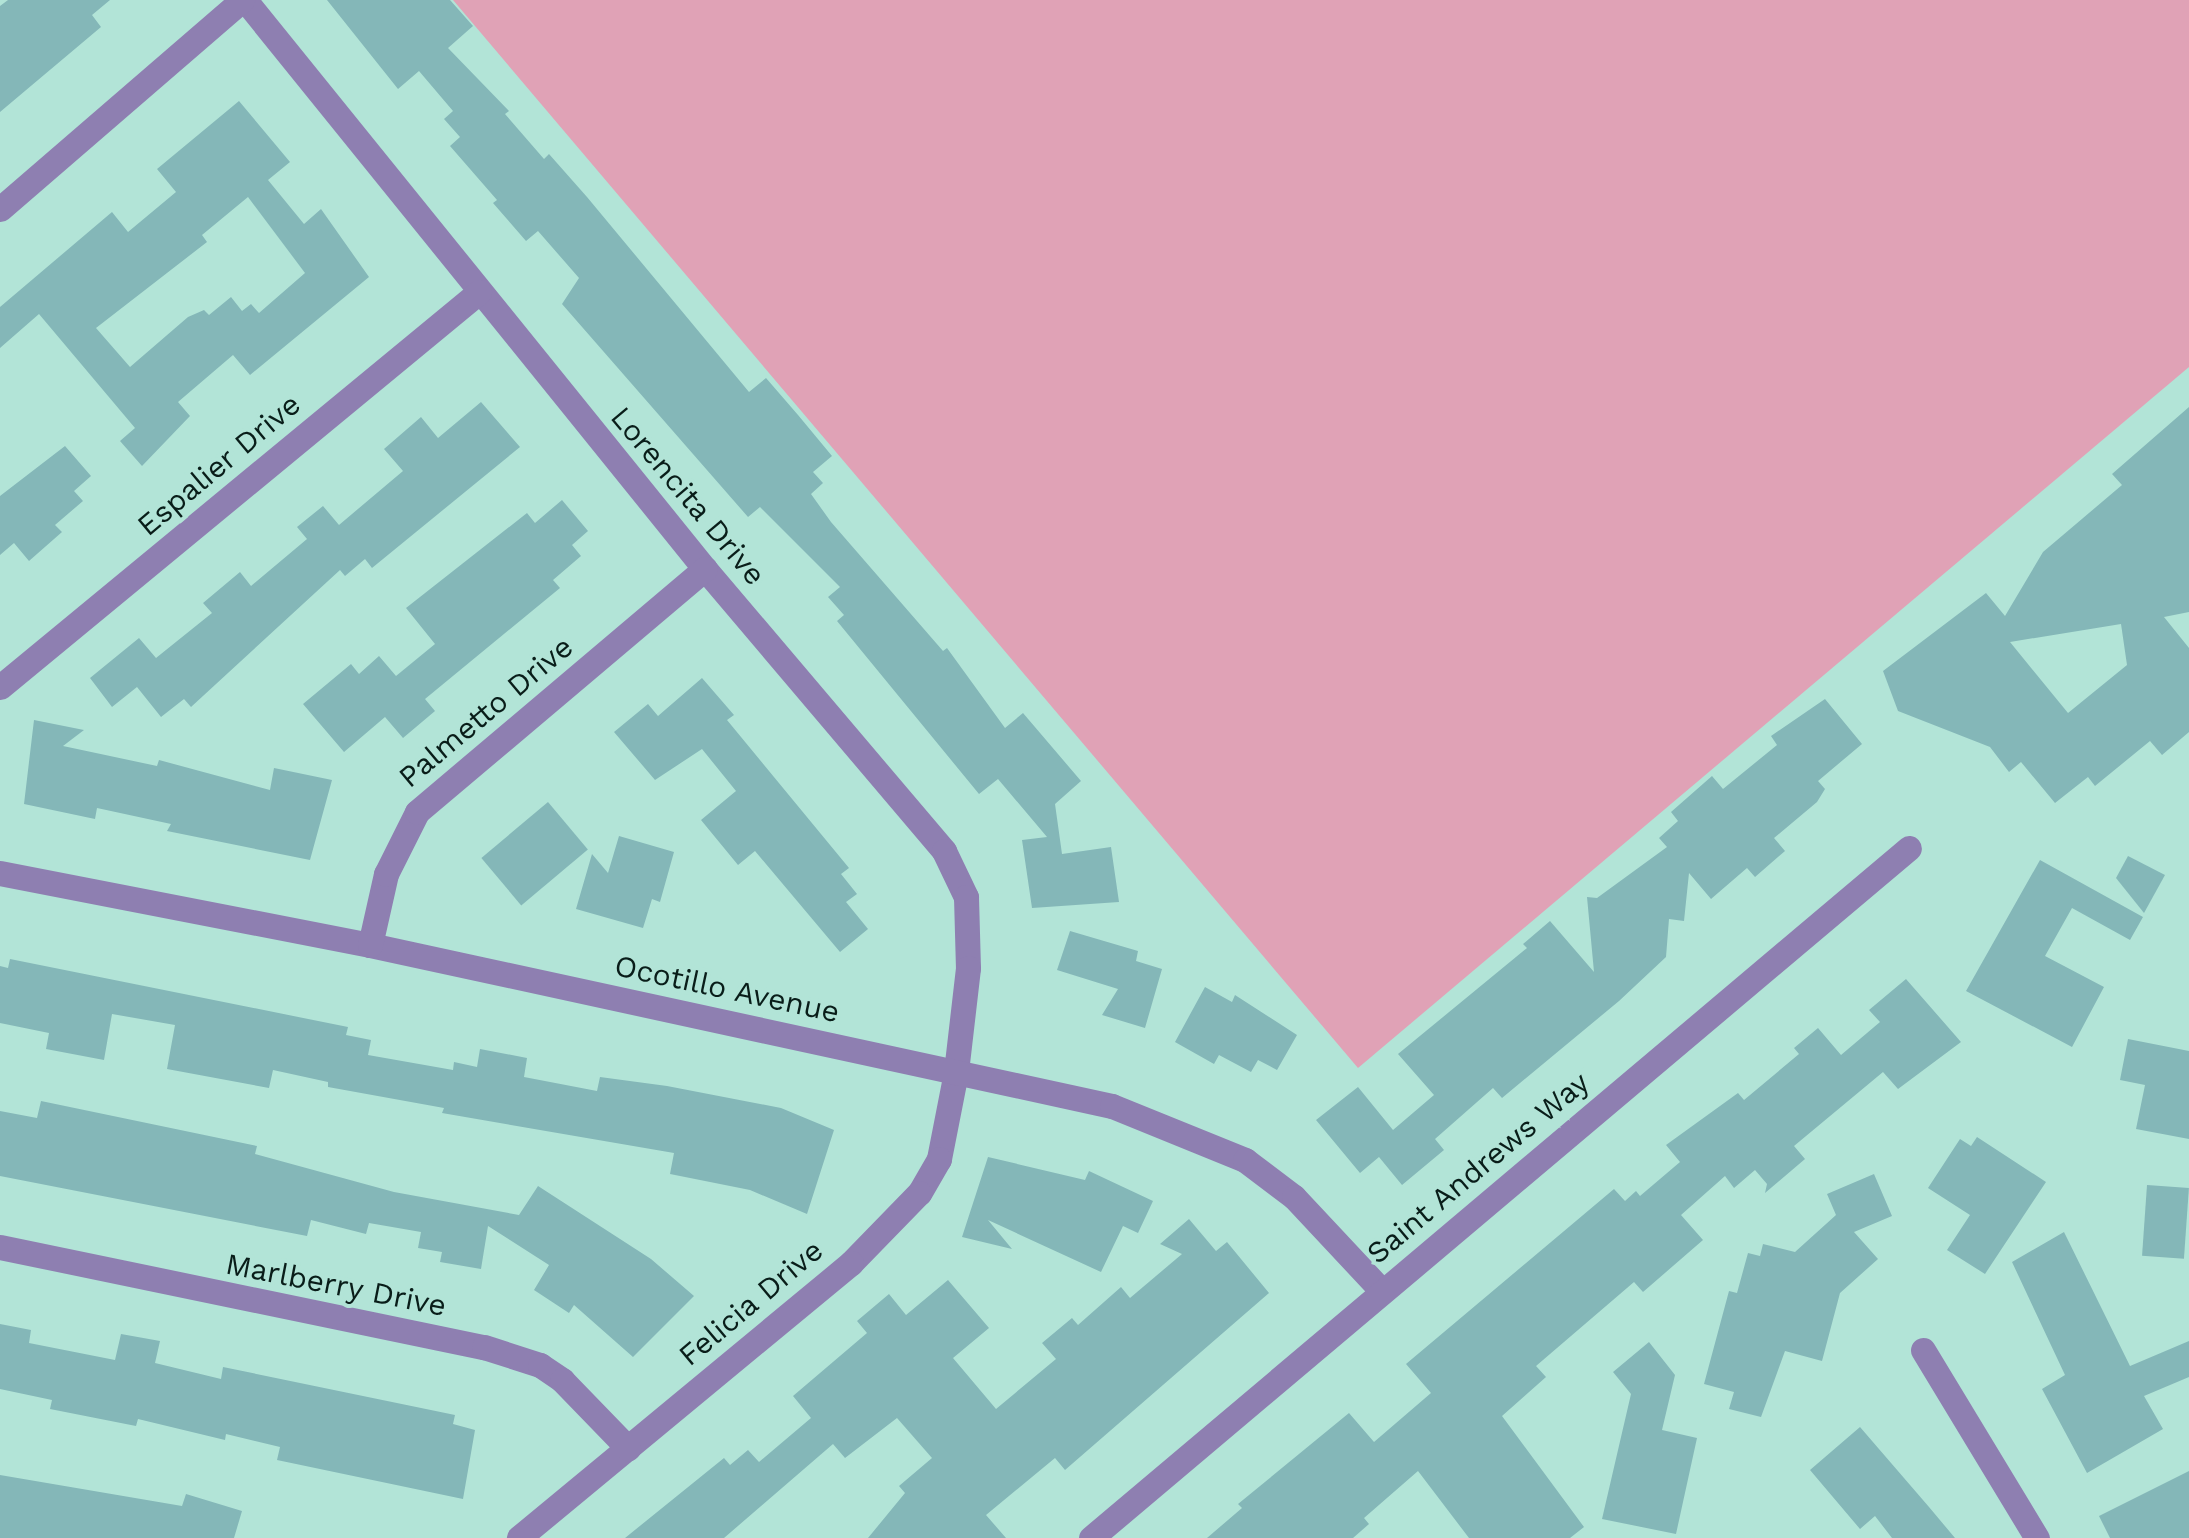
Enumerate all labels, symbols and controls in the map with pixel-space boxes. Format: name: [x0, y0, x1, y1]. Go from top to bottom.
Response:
street label: Espalier Drive: [130, 386, 308, 544]
street label: Lorencita Drive: [603, 399, 773, 593]
street label: Palmetto Drive: [392, 629, 580, 795]
street label: Ocotillo Avenue: [611, 947, 843, 1031]
street label: Saint Andrews Way: [1359, 1064, 1597, 1272]
street label: Felicia Drive: [671, 1232, 831, 1374]
street label: Marlberry Drive: [222, 1246, 450, 1324]

